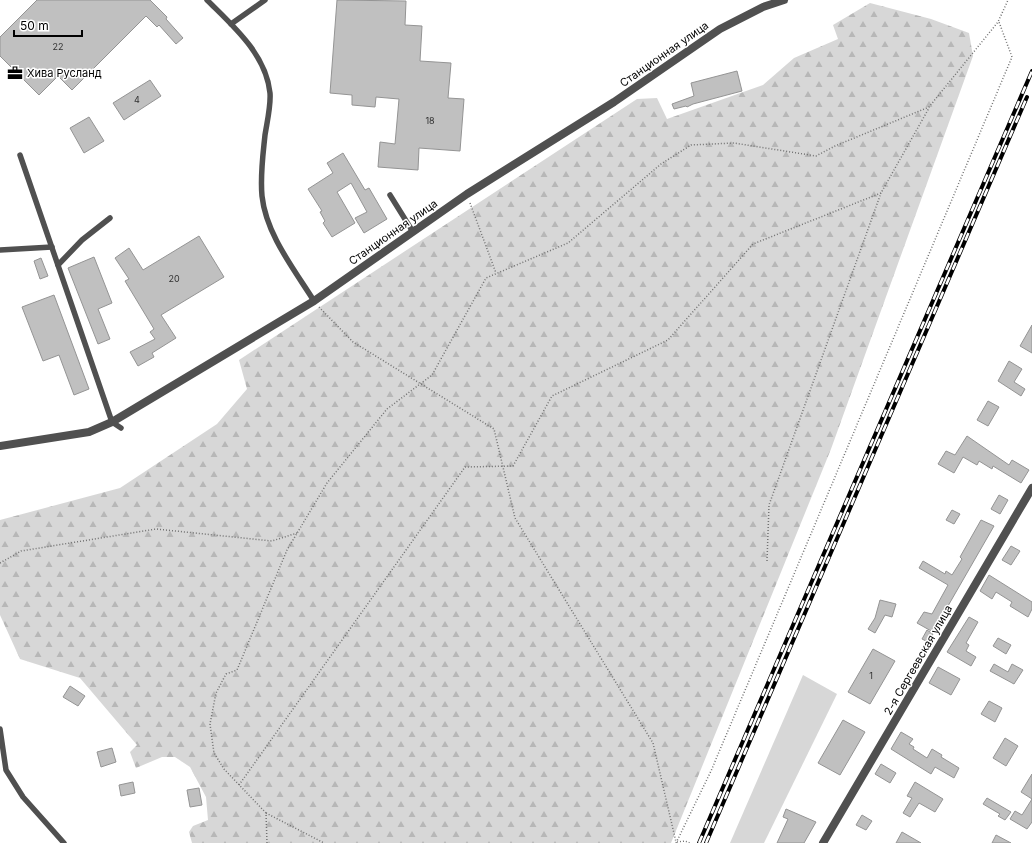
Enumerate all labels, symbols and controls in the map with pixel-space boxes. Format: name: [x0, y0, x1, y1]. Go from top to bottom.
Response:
scale bar: [14, 12, 82, 38]
text: 50 m: [20, 18, 49, 33]
street label: Станционная улица: [617, 18, 711, 90]
house number: 22: [53, 41, 63, 52]
office icon: Хива Русланд: [6, 64, 24, 82]
place label: Хива Русланд: [27, 66, 102, 80]
house number: 4: [134, 94, 140, 105]
house number: 18: [425, 115, 435, 126]
street label: Станционная улица: [346, 196, 440, 268]
house number: 20: [168, 273, 180, 284]
street label: 2-я Сергеевская улица: [881, 603, 955, 717]
house number: 1: [869, 670, 873, 681]

